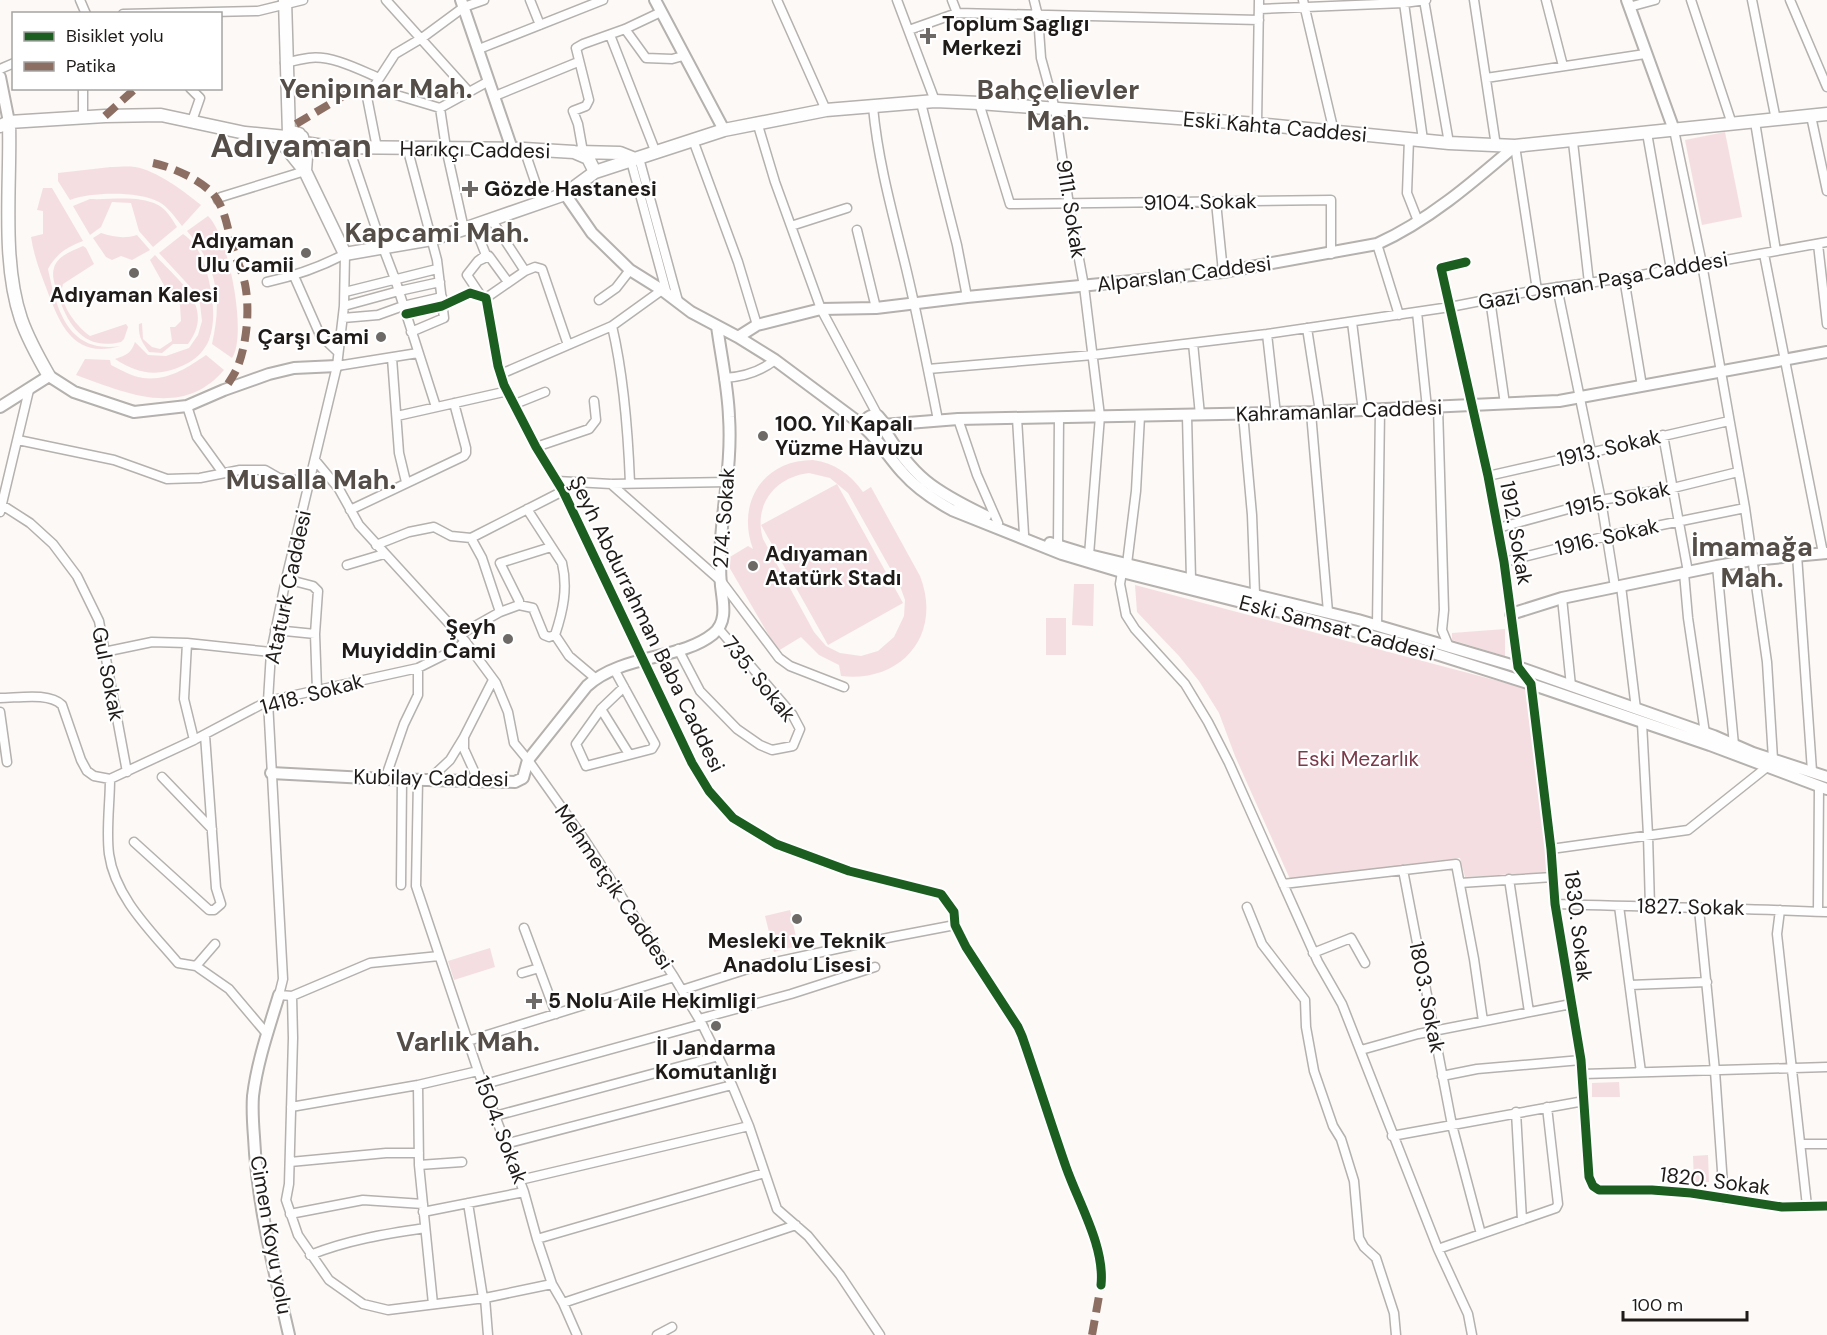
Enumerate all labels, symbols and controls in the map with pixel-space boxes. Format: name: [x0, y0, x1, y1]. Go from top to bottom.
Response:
place label: Toplum Saglıgı Merkezi: [942, 10, 1089, 62]
legend: [12, 12, 222, 90]
text: Bisiklet yolu: [66, 24, 164, 48]
marker: Toplum Saglıgı Merkezi: [919, 27, 937, 45]
text: Patika: [66, 54, 116, 78]
district label: Yenipınar Mah.: [279, 71, 473, 106]
district label: Bahçelievler Mah.: [977, 72, 1139, 138]
street label: Eski Kahta Caddesi: [1182, 105, 1368, 149]
district label: Adıyaman: [210, 124, 372, 167]
street label: Harıkçı Caddesi: [399, 135, 551, 165]
street label: 9111. Sokak: [1049, 158, 1093, 261]
place label: Gözde Hastanesi: [484, 175, 657, 203]
marker: Gözde Hastanesi: [461, 180, 479, 198]
street label: 9104. Sokak: [1143, 187, 1257, 217]
district label: Kapcami Mah.: [345, 215, 529, 250]
place label: Adıyaman Ulu Camii: [191, 227, 294, 279]
street label: Gazi Osman Paşa Caddesi: [1476, 245, 1730, 317]
marker: Adıyaman Ulu Camii: [299, 246, 313, 260]
street label: Alparslan Caddesi: [1095, 249, 1273, 299]
marker: Adıyaman Kalesi: [127, 266, 141, 280]
place label: Adıyaman Kalesi: [50, 281, 218, 309]
place label: Çarşı Cami: [258, 323, 369, 351]
marker: Çarşı Cami: [374, 330, 388, 344]
street label: Kahramanlar Caddesi: [1235, 393, 1443, 429]
place label: 100. Yıl Kapalı Yüzme Havuzu: [775, 410, 923, 462]
street label: 1913. Sokak: [1555, 422, 1664, 473]
marker: 100. Yıl Kapalı Yüzme Havuzu: [756, 429, 770, 443]
district label: Musalla Mah.: [226, 462, 396, 497]
street label: 274. Sokak: [706, 466, 742, 570]
street label: Şeyh Abdurrahman Baba Caddesi: [563, 471, 731, 777]
street label: 1915. Sokak: [1563, 474, 1673, 524]
street label: 1912. Sokak: [1493, 479, 1539, 587]
street label: Ataturk Caddesi: [258, 507, 318, 667]
street label: 1916. Sokak: [1553, 511, 1662, 562]
district label: İmamağa Mah.: [1691, 529, 1813, 595]
place label: Adıyaman Atatürk Stadı: [765, 540, 901, 592]
marker: Adıyaman Atatürk Stadı: [746, 559, 760, 573]
street label: Eski Samsat Caddesi: [1236, 588, 1438, 668]
place label: Şeyh Muyiddin Cami: [342, 613, 496, 665]
street label: Gul Sokak: [85, 625, 131, 724]
street label: 735. Sokak: [716, 630, 802, 728]
marker: Şeyh Muyiddin Cami: [501, 632, 515, 646]
street label: 1418. Sokak: [257, 667, 367, 721]
park label: Eski Mezarlık: [1297, 745, 1419, 773]
street label: Kubilay Caddesi: [353, 763, 509, 793]
street label: Mehmetçik Caddesi: [548, 799, 680, 975]
street label: 1830. Sokak: [1557, 869, 1599, 984]
street label: 1827. Sokak: [1637, 892, 1745, 922]
marker: Mesleki ve Teknik Anadolu Lisesi: [790, 912, 804, 926]
place label: Mesleki ve Teknik Anadolu Lisesi: [708, 927, 886, 979]
street label: 1803. Sokak: [1402, 939, 1452, 1056]
place label: 5 Nolu Aile Hekimligi: [548, 987, 756, 1015]
marker: 5 Nolu Aile Hekimligi: [525, 992, 543, 1010]
marker: İl Jandarma Komutanlığı: [709, 1019, 723, 1033]
district label: Varlık Mah.: [396, 1024, 540, 1059]
place label: İl Jandarma Komutanlığı: [655, 1034, 777, 1086]
street label: 1504. Sokak: [468, 1072, 535, 1188]
street label: Cimen Koyu yolu: [243, 1153, 299, 1317]
street label: 1820. Sokak: [1658, 1160, 1772, 1202]
scale bar: [1623, 1284, 1748, 1322]
text: 100 m: [1632, 1293, 1683, 1317]

